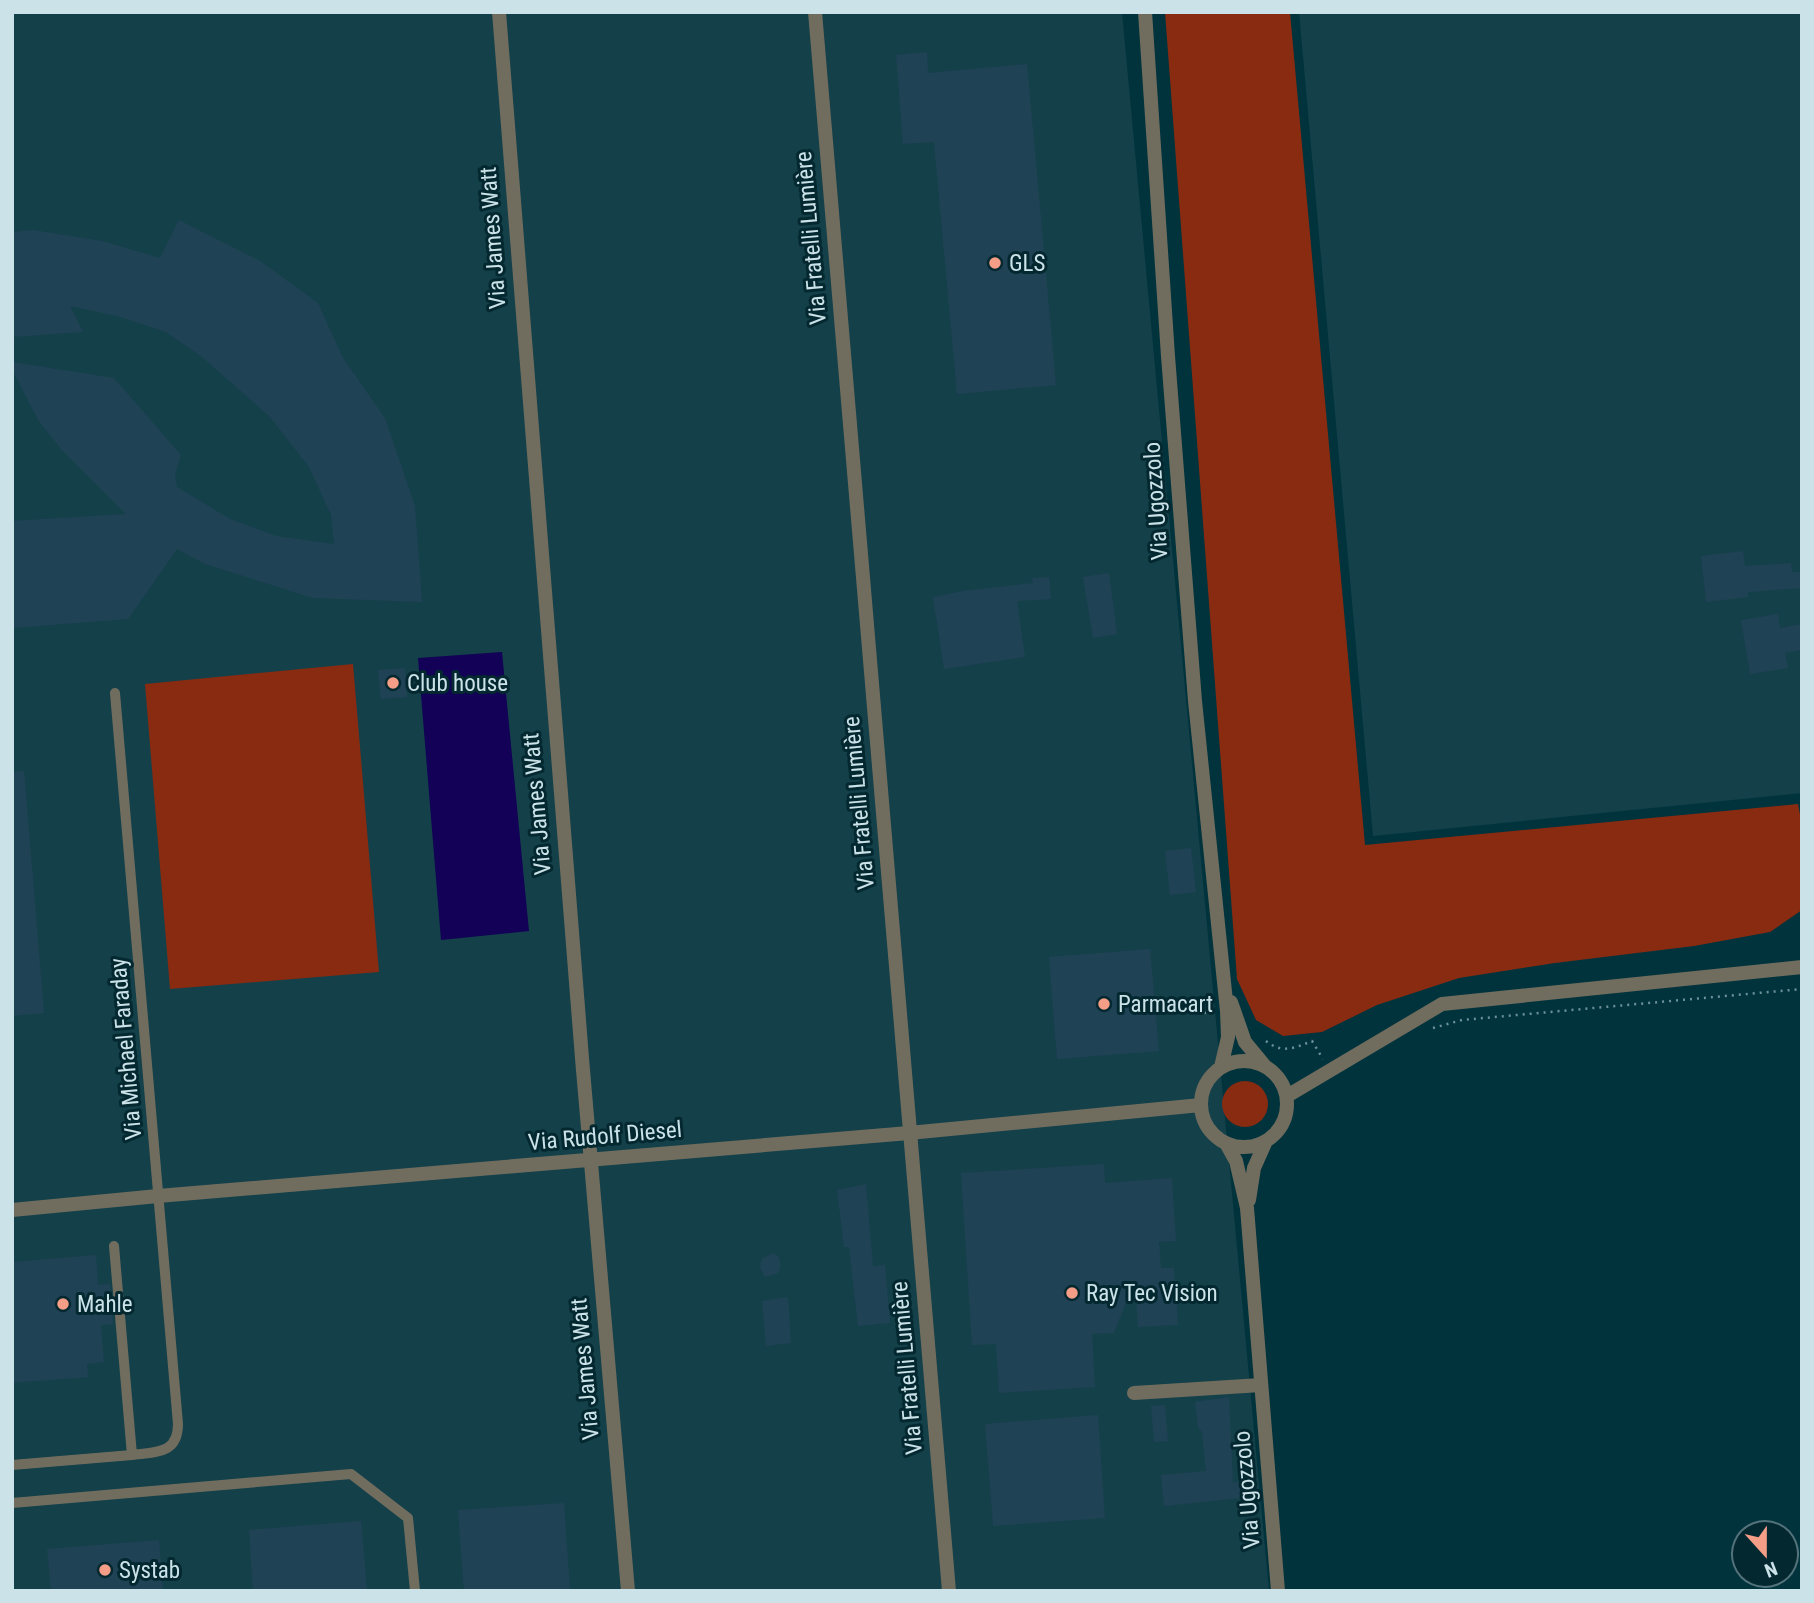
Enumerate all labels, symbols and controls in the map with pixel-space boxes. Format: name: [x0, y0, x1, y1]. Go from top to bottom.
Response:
street label: Via Fratelli Lumière: [790, 150, 832, 326]
street label: Via James Watt: [475, 166, 511, 310]
place label: GLS: [1009, 250, 1045, 277]
marker: GLS: [987, 255, 1003, 271]
street label: Via Ugozzolo: [1138, 441, 1174, 561]
place label: Club house: [407, 670, 508, 697]
marker: Club house: [385, 675, 401, 691]
street label: Via Fratelli Lumière: [838, 715, 880, 891]
street label: Via James Watt: [517, 732, 557, 876]
street label: Via Michael Faraday: [105, 957, 147, 1141]
place label: Parmacart: [1118, 991, 1213, 1018]
marker: Parmacart: [1096, 996, 1112, 1012]
street label: Via Rudolf Diesel: [527, 1116, 683, 1156]
street label: Via Fratelli Lumière: [886, 1280, 928, 1456]
place label: Ray Tec Vision: [1086, 1280, 1218, 1307]
marker: Ray Tec Vision: [1064, 1285, 1080, 1301]
place label: Mahle: [77, 1291, 133, 1318]
marker: Mahle: [55, 1296, 71, 1312]
street label: Via James Watt: [565, 1297, 605, 1441]
street label: Via Ugozzolo: [1228, 1430, 1266, 1550]
north arrow: [1730, 1519, 1800, 1589]
place label: Systab: [119, 1557, 180, 1584]
text: N: [1761, 1557, 1780, 1582]
marker: Systab: [97, 1562, 113, 1578]

